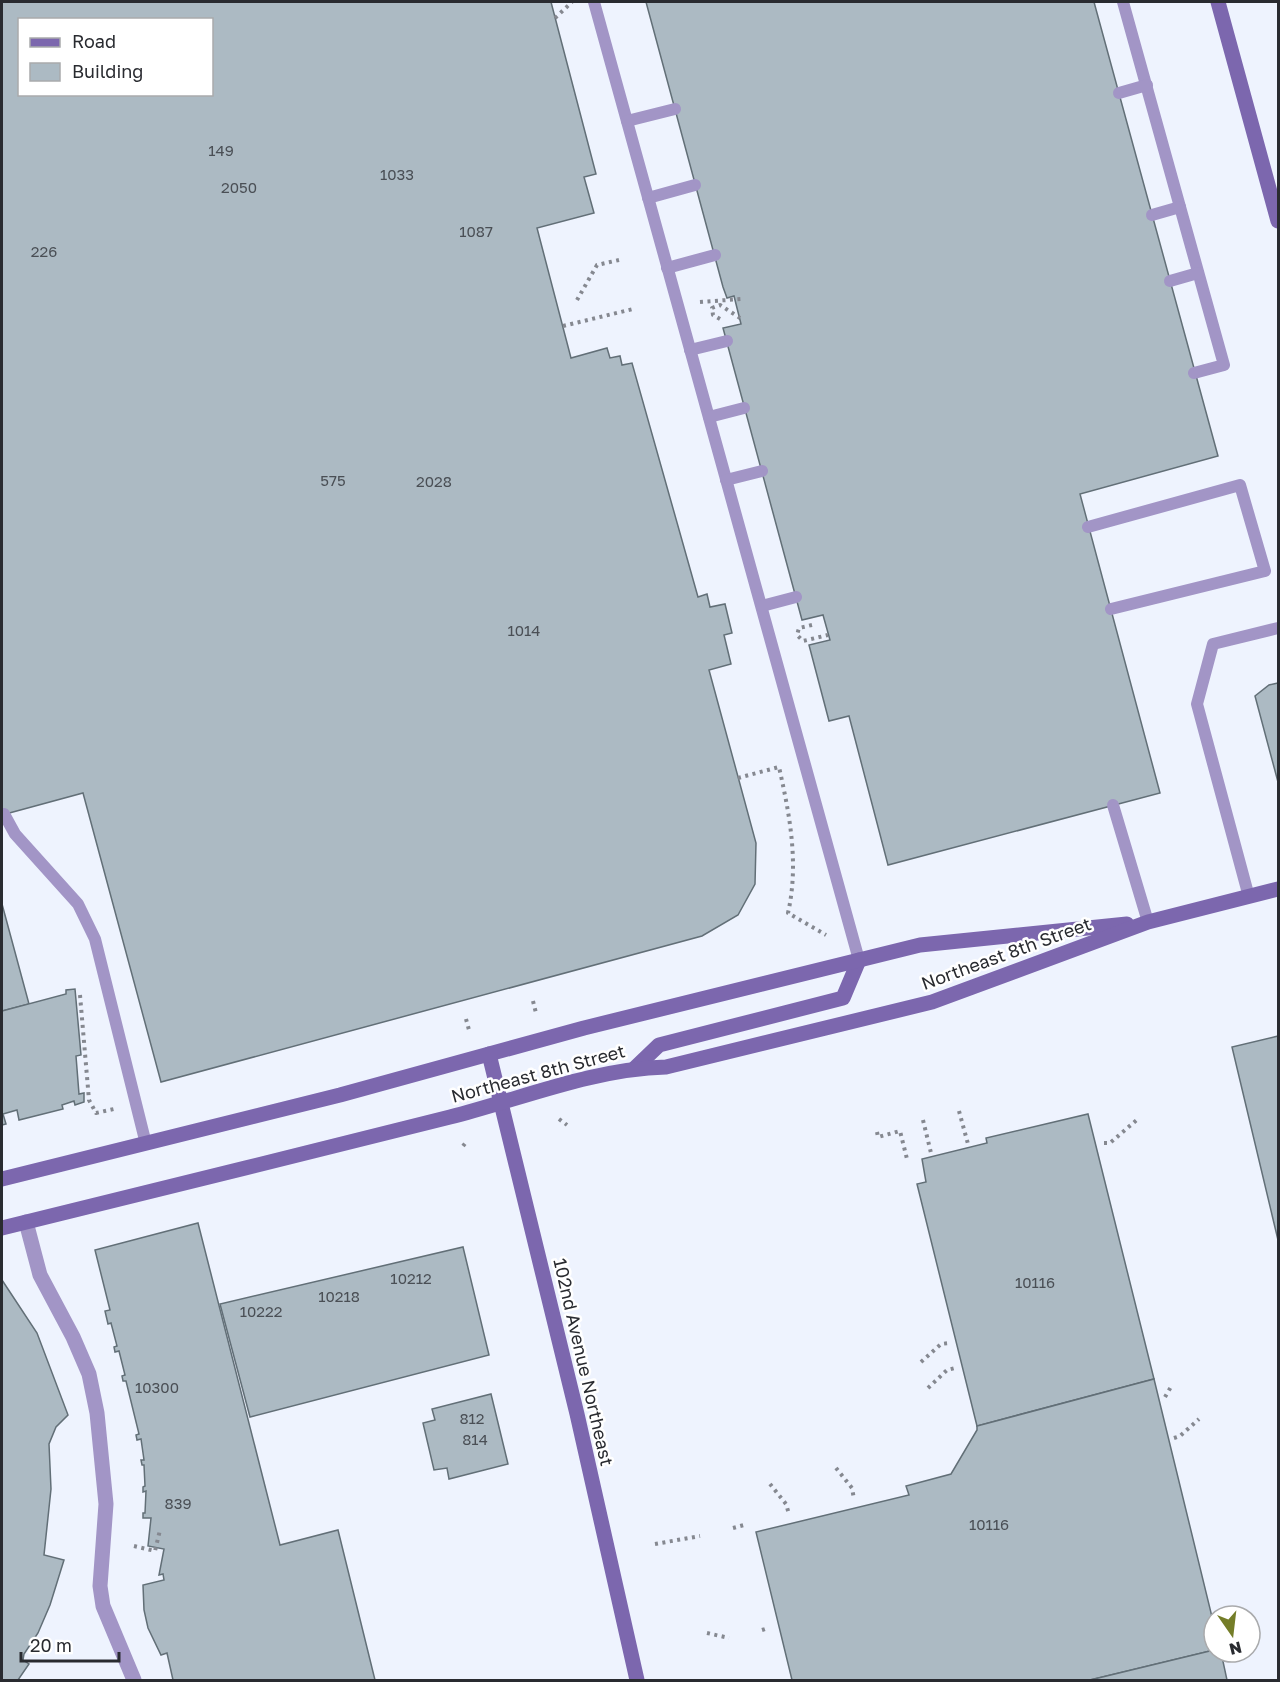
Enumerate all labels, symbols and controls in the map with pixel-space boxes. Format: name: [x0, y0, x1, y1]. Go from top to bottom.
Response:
legend: [18, 18, 213, 96]
text: Road: [72, 30, 116, 52]
text: Building: [72, 60, 143, 82]
house number: 149: [208, 141, 234, 159]
house number: 1033: [380, 165, 414, 183]
house number: 2050: [221, 178, 257, 196]
house number: 1087: [459, 222, 493, 240]
house number: 226: [31, 242, 57, 260]
house number: 575: [320, 471, 346, 489]
house number: 2028: [416, 472, 452, 490]
house number: 1014: [507, 621, 541, 639]
street label: Northeast 8th Street: [918, 912, 1094, 994]
street label: Northeast 8th Street: [449, 1039, 627, 1107]
street label: 102nd Avenue Northeast: [549, 1256, 619, 1468]
house number: 10212: [390, 1269, 432, 1287]
house number: 10116: [1015, 1273, 1055, 1291]
house number: 10218: [318, 1287, 360, 1305]
house number: 10222: [240, 1302, 282, 1320]
house number: 10300: [135, 1378, 179, 1396]
house number: 812: [459, 1409, 485, 1427]
house number: 814: [462, 1430, 488, 1448]
house number: 839: [164, 1494, 192, 1512]
house number: 10116: [969, 1515, 1009, 1533]
north arrow: [1202, 1604, 1262, 1664]
scale bar: [21, 1625, 118, 1663]
text: 20 m: [30, 1634, 72, 1656]
text: N: [1227, 1637, 1244, 1660]

